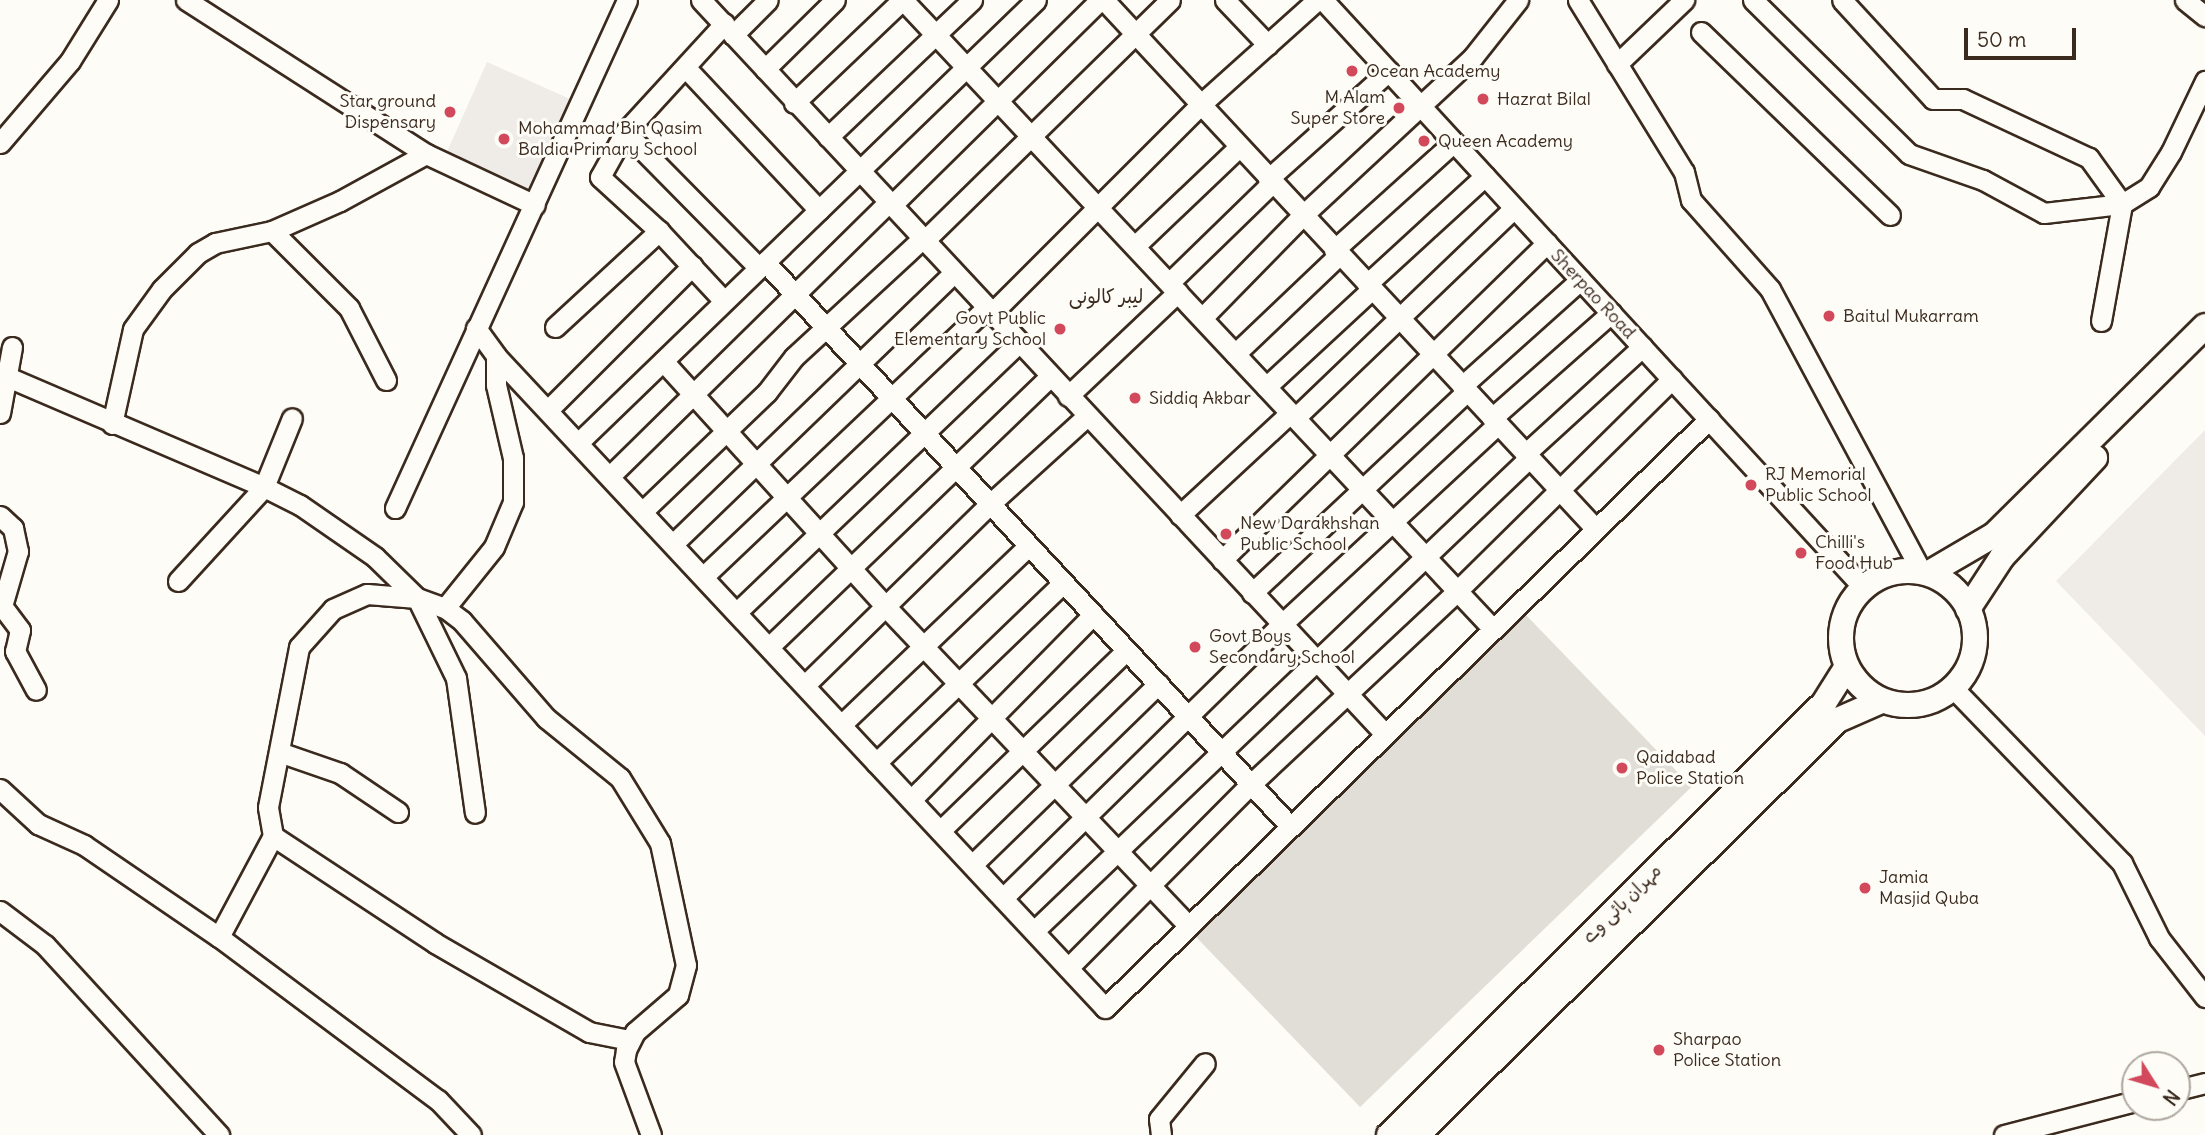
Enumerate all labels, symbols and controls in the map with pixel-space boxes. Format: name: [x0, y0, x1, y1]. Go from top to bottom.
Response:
scale bar: [1967, 14, 2079, 58]
text: 50 m: [1977, 26, 2026, 53]
place label: Ocean Academy: [1366, 60, 1500, 82]
marker: Ocean Academy: [1344, 63, 1360, 79]
place label: M Alam Super Store: [1291, 87, 1385, 130]
place label: Hazrat Bilal: [1497, 88, 1591, 110]
place label: Star ground Dispensary: [339, 91, 436, 134]
marker: Hazrat Bilal: [1475, 91, 1491, 107]
marker: M Alam Super Store: [1391, 100, 1407, 116]
marker: Star ground Dispensary: [442, 104, 458, 120]
place label: Mohammad Bin Qasim Baldia Primary School: [518, 118, 702, 160]
place label: Queen Academy: [1438, 130, 1573, 152]
marker: Mohammad Bin Qasim Baldia Primary School: [496, 131, 512, 147]
marker: Queen Academy: [1416, 133, 1432, 149]
street label: Sherpao Road: [1546, 245, 1640, 343]
district label: لیبر کالونی: [1069, 286, 1143, 308]
place label: Baitul Mukarram: [1843, 305, 1979, 327]
place label: Govt Public Elementary School: [894, 308, 1046, 350]
marker: Baitul Mukarram: [1821, 308, 1837, 324]
marker: Govt Public Elementary School: [1052, 321, 1068, 337]
place label: Siddiq Akbar: [1149, 387, 1251, 409]
marker: Siddiq Akbar: [1127, 390, 1143, 406]
place label: RJ Memorial Public School: [1765, 464, 1872, 506]
marker: RJ Memorial Public School: [1743, 477, 1759, 493]
place label: New Darakhshan Public School: [1240, 513, 1380, 556]
marker: New Darakhshan Public School: [1218, 526, 1234, 542]
place label: Chilli's Food Hub: [1815, 532, 1893, 574]
marker: Chilli's Food Hub: [1793, 545, 1809, 561]
place label: Govt Boys Secondary School: [1209, 626, 1355, 668]
marker: Govt Boys Secondary School: [1187, 639, 1203, 655]
place label: Qaidabad Police Station: [1636, 747, 1744, 790]
marker: Qaidabad Police Station: [1614, 760, 1630, 776]
street label: مہران ہائی وے: [1578, 860, 1666, 948]
place label: Jamia Masjid Quba: [1879, 867, 1979, 910]
marker: Jamia Masjid Quba: [1857, 880, 1873, 896]
place label: Sharpao Police Station: [1673, 1029, 1781, 1072]
marker: Sharpao Police Station: [1651, 1042, 1667, 1058]
north arrow: [2121, 1051, 2191, 1121]
text: N: [2158, 1085, 2185, 1110]

